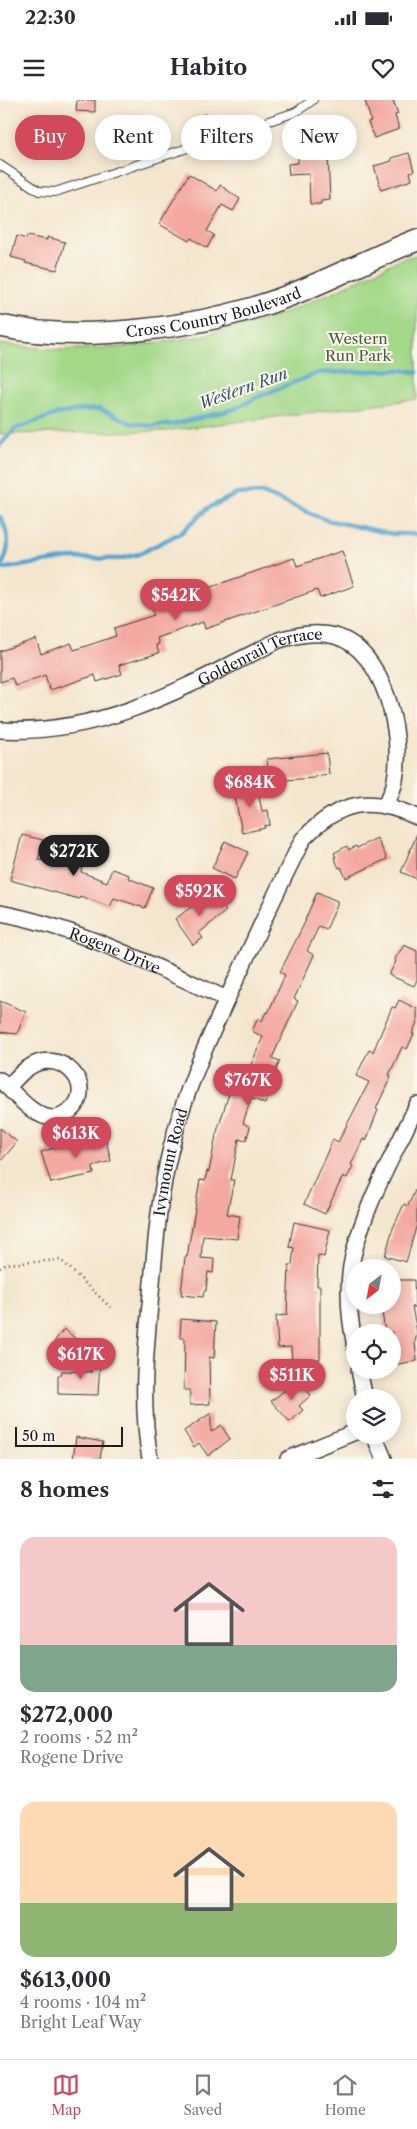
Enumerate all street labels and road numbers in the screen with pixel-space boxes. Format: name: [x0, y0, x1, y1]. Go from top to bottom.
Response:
street label: Cross Country Boulevard: [125, 282, 304, 341]
street label: Goldenrail Terrace: [194, 624, 323, 689]
street label: Rogene Drive: [67, 923, 164, 977]
street label: Ivymount Road: [149, 1106, 191, 1217]

